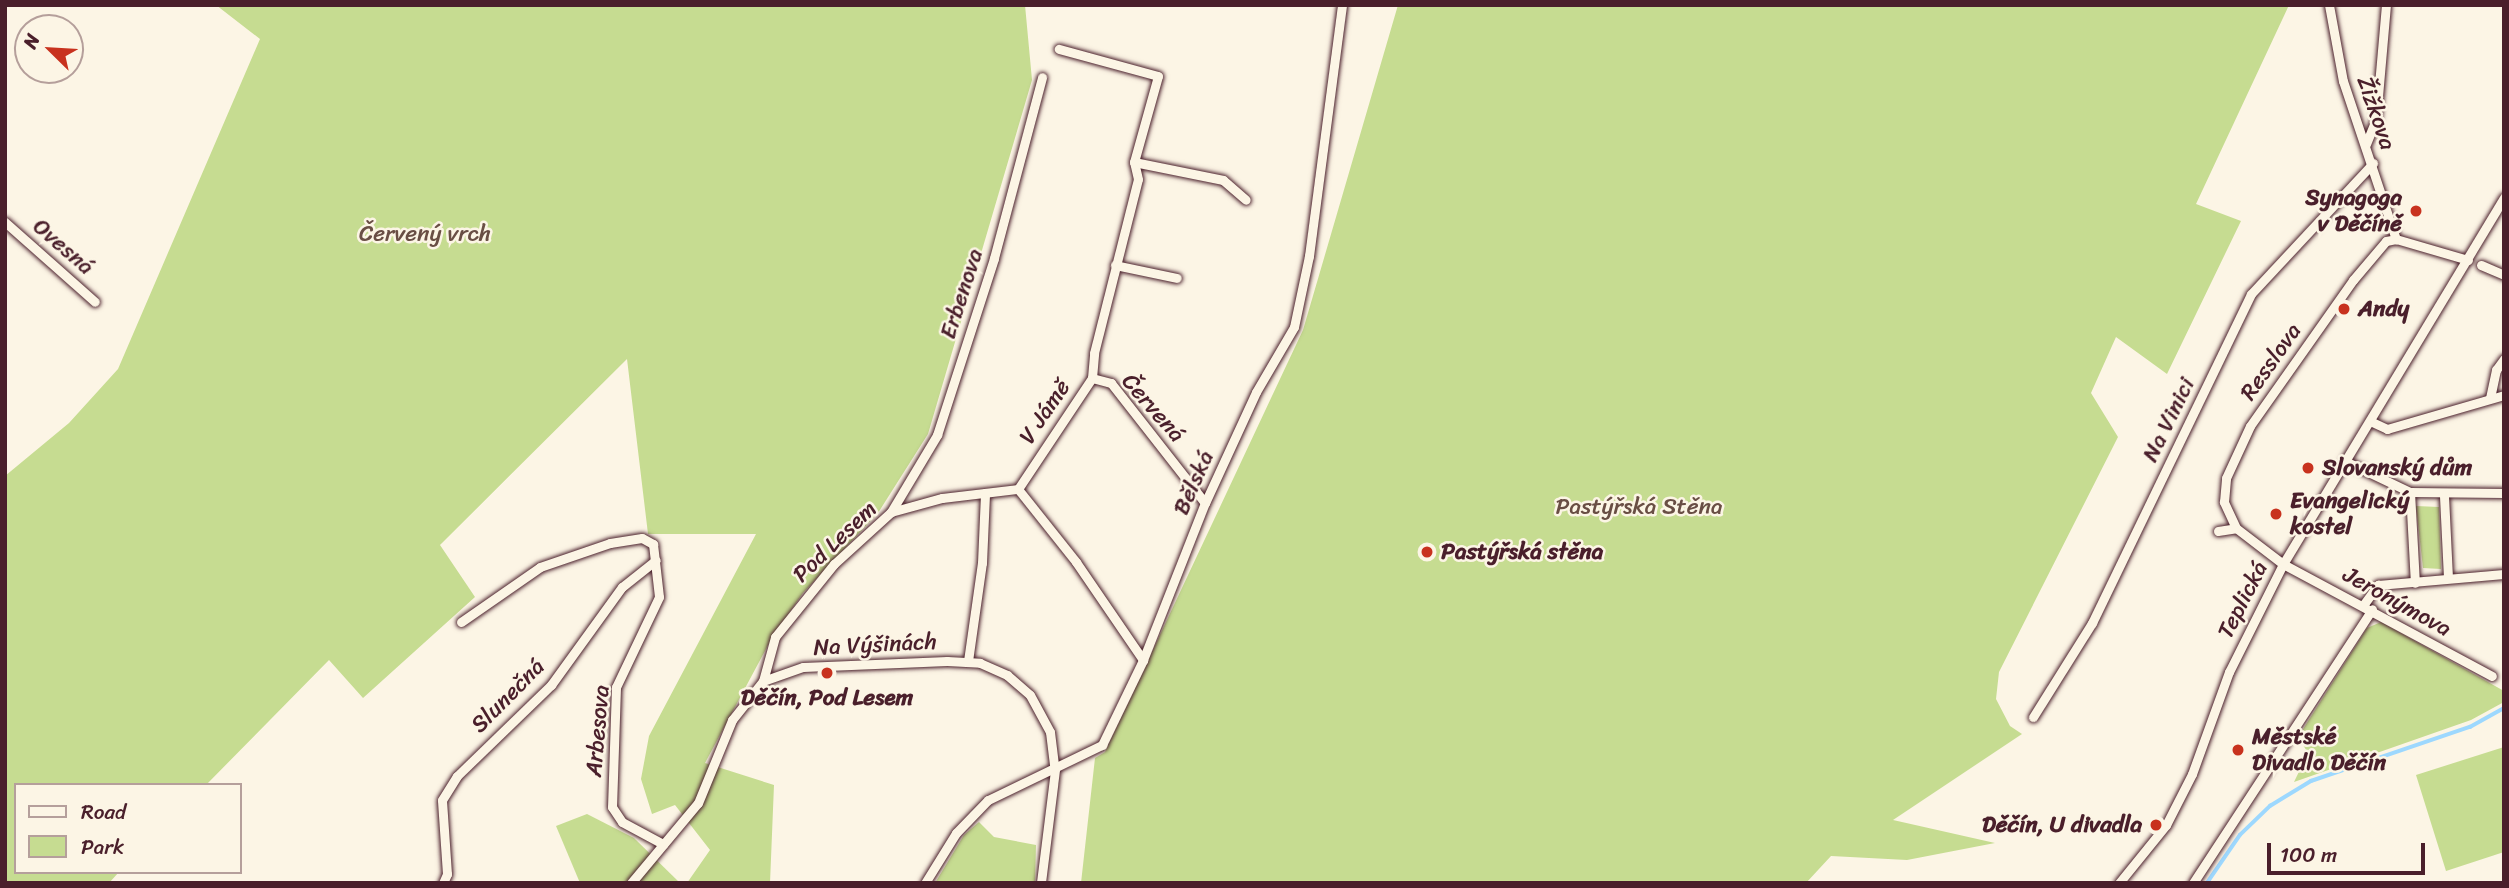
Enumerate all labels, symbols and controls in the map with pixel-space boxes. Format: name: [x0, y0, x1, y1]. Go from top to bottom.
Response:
north arrow: [14, 14, 84, 84]
text: N: [13, 28, 49, 54]
street label: Žižkova: [2351, 73, 2401, 153]
place label: Synagoga v Děčíně: [2305, 184, 2402, 238]
marker: Synagoga v Děčíně: [2408, 203, 2424, 219]
street label: Ovesná: [27, 213, 99, 281]
park label: Červený vrch: [359, 220, 491, 248]
street label: Erbenova: [935, 246, 989, 342]
place label: Andy: [2358, 295, 2409, 323]
marker: Andy: [2336, 301, 2352, 317]
street label: Resslova: [2235, 318, 2307, 406]
street label: Červená: [1116, 368, 1190, 448]
street label: Na Vinici: [2137, 373, 2201, 467]
street label: V Jámě: [1014, 375, 1076, 449]
street label: Bělská: [1168, 447, 1220, 519]
place label: Slovanský dům: [2322, 454, 2472, 482]
marker: Slovanský dům: [2300, 460, 2316, 476]
place label: Evangelický kostel: [2290, 487, 2409, 541]
park label: Pastýřská Stěna: [1556, 493, 1722, 521]
street label: Pod Lesem: [787, 495, 883, 589]
marker: Evangelický kostel: [2268, 506, 2284, 522]
place label: Pastýřská stěna: [1441, 538, 1604, 566]
marker: Pastýřská stěna: [1419, 544, 1435, 560]
street label: Teplická: [2212, 557, 2274, 643]
street label: Jeronýmova: [2338, 561, 2456, 643]
street label: Na Výšinách: [814, 628, 936, 662]
street label: Slunečná: [465, 653, 551, 739]
marker: Děčín, Pod Lesem: [819, 665, 835, 681]
street label: Arbesova: [580, 684, 616, 778]
place label: Děčín, Pod Lesem: [740, 684, 914, 712]
place label: Městské Divadlo Děčín: [2252, 723, 2386, 777]
marker: Městské Divadlo Děčín: [2230, 742, 2246, 758]
legend: [14, 783, 242, 874]
text: Road: [81, 793, 126, 831]
place label: Děčín, U divadla: [1982, 811, 2142, 839]
marker: Děčín, U divadla: [2148, 817, 2164, 833]
text: Park: [81, 828, 124, 866]
scale bar: [2271, 828, 2428, 872]
text: 100 m: [2280, 836, 2337, 874]

